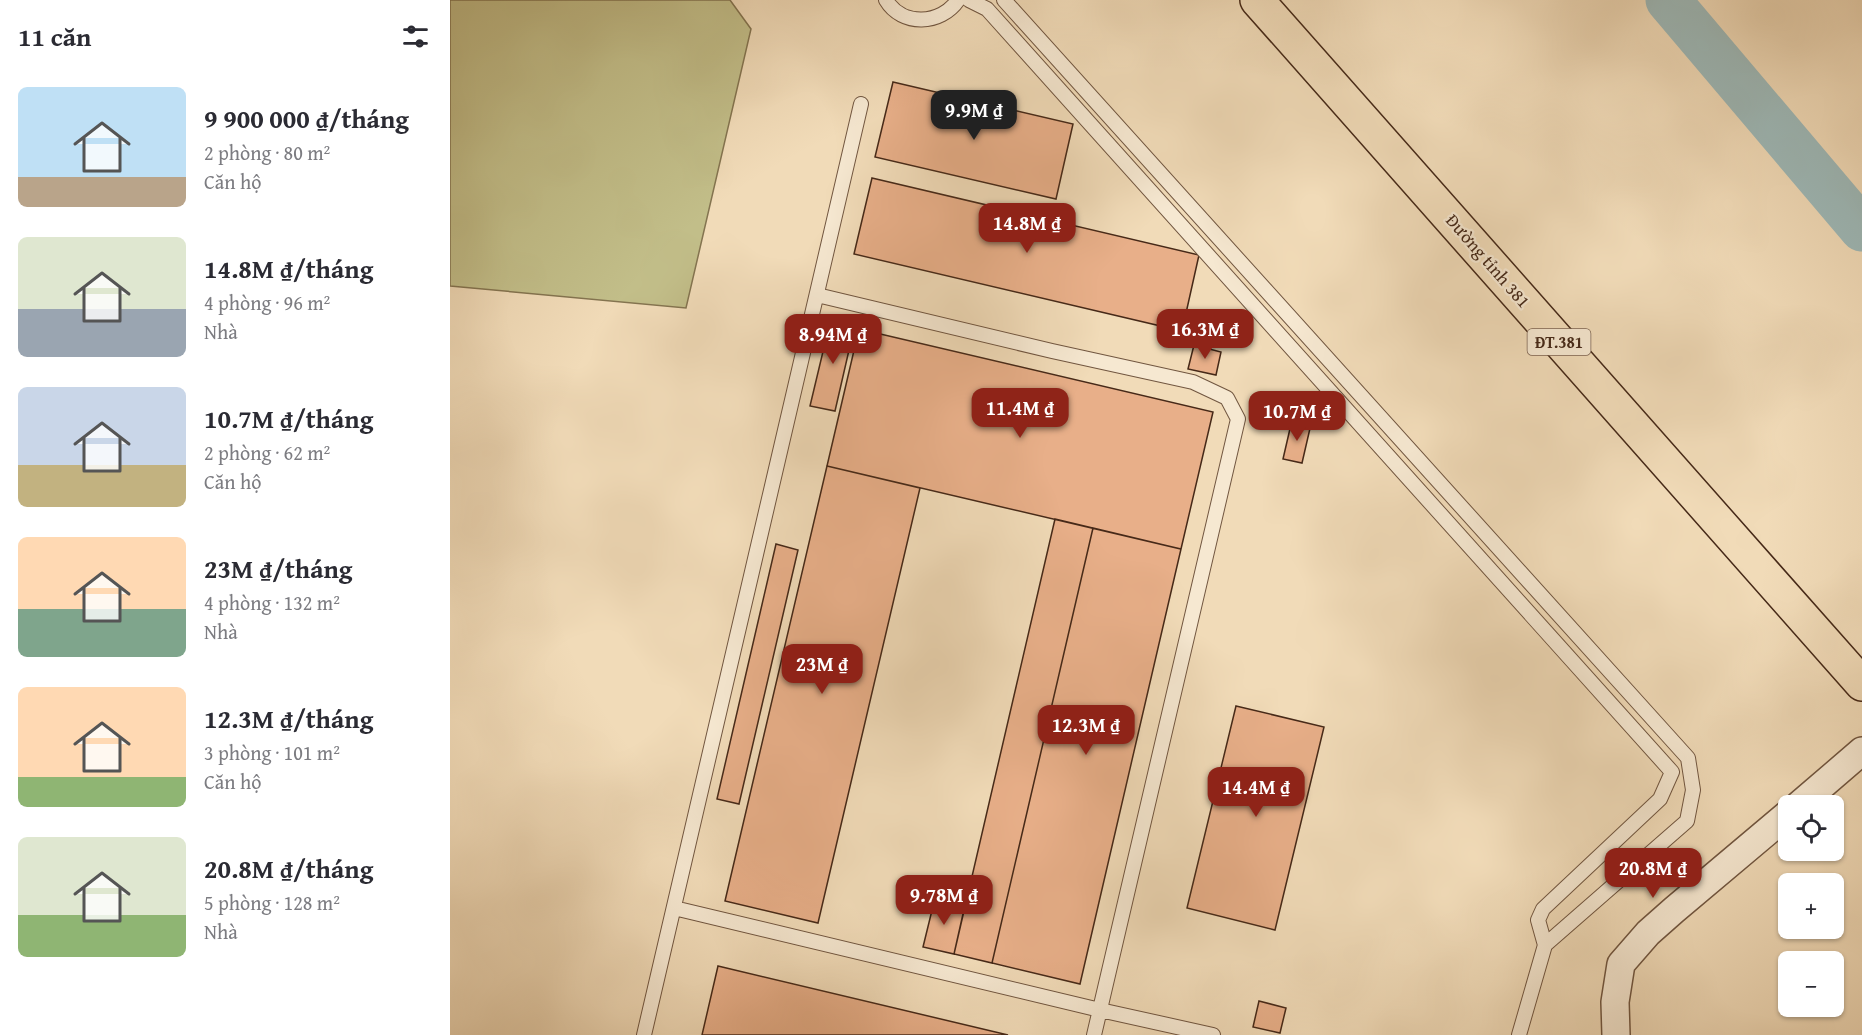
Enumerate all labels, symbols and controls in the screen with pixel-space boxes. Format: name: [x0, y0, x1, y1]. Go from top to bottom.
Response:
text: 11 căn: [18, 17, 91, 56]
icon: filters: [399, 20, 432, 53]
pin: 9.9M ₫: [925, 90, 1023, 141]
text: 9.9M ₫: [945, 95, 1003, 124]
text: 9 900 000 ₫/tháng: [204, 99, 409, 138]
icon: home: [66, 111, 138, 183]
text: 2 phòng · 80 m²: [204, 138, 330, 167]
text: Căn hộ: [204, 167, 261, 196]
pin: 14.8M ₫: [972, 203, 1082, 254]
text: 14.8M ₫: [993, 208, 1061, 237]
street label: Đường tỉnh 381: [1440, 208, 1537, 314]
text: 14.8M ₫/tháng: [204, 249, 373, 288]
icon: home: [66, 261, 138, 333]
text: 4 phòng · 96 m²: [204, 288, 330, 317]
pin: 16.3M ₫: [1150, 309, 1260, 360]
pin: 8.94M ₫: [778, 314, 888, 365]
text: 16.3M ₫: [1171, 314, 1239, 343]
text: Nhà: [204, 317, 238, 346]
text: 8.94M ₫: [799, 319, 867, 348]
road number: ĐT.381: [1528, 329, 1590, 355]
pin: 11.4M ₫: [965, 388, 1075, 439]
pin: 10.7M ₫: [1242, 391, 1352, 442]
text: 11.4M ₫: [986, 393, 1054, 422]
text: 10.7M ₫: [1263, 396, 1331, 425]
text: 10.7M ₫/tháng: [204, 399, 373, 438]
icon: home: [66, 411, 138, 483]
text: 2 phòng · 62 m²: [204, 438, 330, 467]
text: Căn hộ: [204, 467, 261, 496]
text: 23M ₫/tháng: [204, 549, 353, 588]
icon: home: [66, 561, 138, 633]
text: 4 phòng · 132 m²: [204, 588, 340, 617]
text: Nhà: [204, 617, 238, 646]
pin: 23M ₫: [780, 644, 864, 695]
text: 23M ₫: [796, 649, 848, 678]
text: 12.3M ₫/tháng: [204, 699, 373, 738]
pin: 12.3M ₫: [1031, 705, 1141, 756]
text: 12.3M ₫: [1052, 710, 1120, 739]
icon: home: [66, 711, 138, 783]
text: 3 phòng · 101 m²: [204, 738, 340, 767]
text: Căn hộ: [204, 767, 261, 796]
pin: 14.4M ₫: [1201, 767, 1311, 818]
text: 14.4M ₫: [1222, 772, 1290, 801]
map controls: [1778, 795, 1844, 1017]
button: locate: [1778, 795, 1844, 861]
pin: 20.8M ₫: [1598, 848, 1708, 899]
text: 20.8M ₫/tháng: [204, 849, 373, 888]
text: 20.8M ₫: [1619, 853, 1687, 882]
icon: home: [66, 861, 138, 933]
button: +: [1778, 873, 1844, 939]
pin: 9.78M ₫: [889, 875, 999, 926]
text: 9.78M ₫: [910, 880, 978, 909]
text: 5 phòng · 128 m²: [204, 888, 340, 917]
text: Nhà: [204, 917, 238, 946]
button: −: [1778, 951, 1844, 1017]

